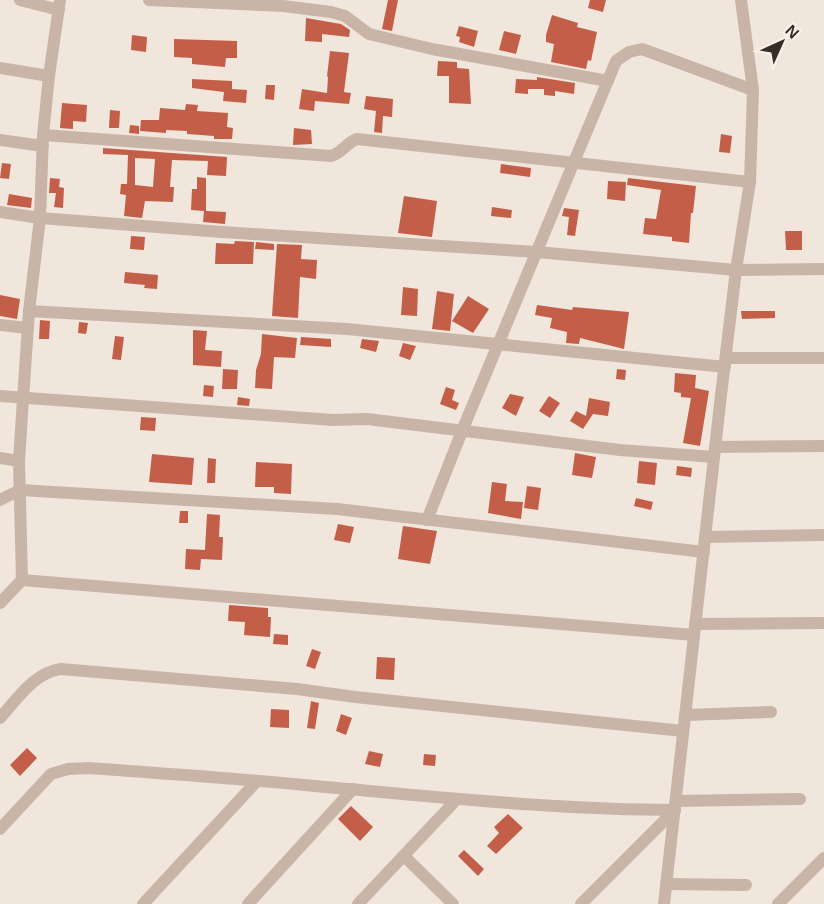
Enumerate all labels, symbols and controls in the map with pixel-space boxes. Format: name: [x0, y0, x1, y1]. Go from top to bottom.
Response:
north arrow: [752, 12, 812, 72]
text: N: [782, 22, 802, 42]

